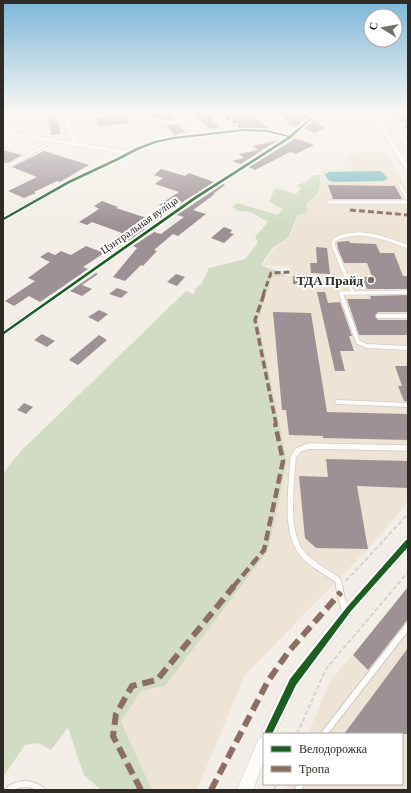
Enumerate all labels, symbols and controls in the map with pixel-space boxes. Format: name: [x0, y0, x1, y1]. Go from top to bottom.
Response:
north arrow: [363, 8, 403, 48]
text: С: [367, 21, 380, 31]
street label: Цэнтральная вуліца: [98, 194, 180, 256]
place label: ТДА Прайд: [296, 273, 363, 288]
marker: ТДА Прайд: [366, 275, 376, 285]
legend: [263, 733, 403, 785]
text: Велодорожка: [299, 742, 368, 756]
text: Тропа: [299, 762, 330, 776]

